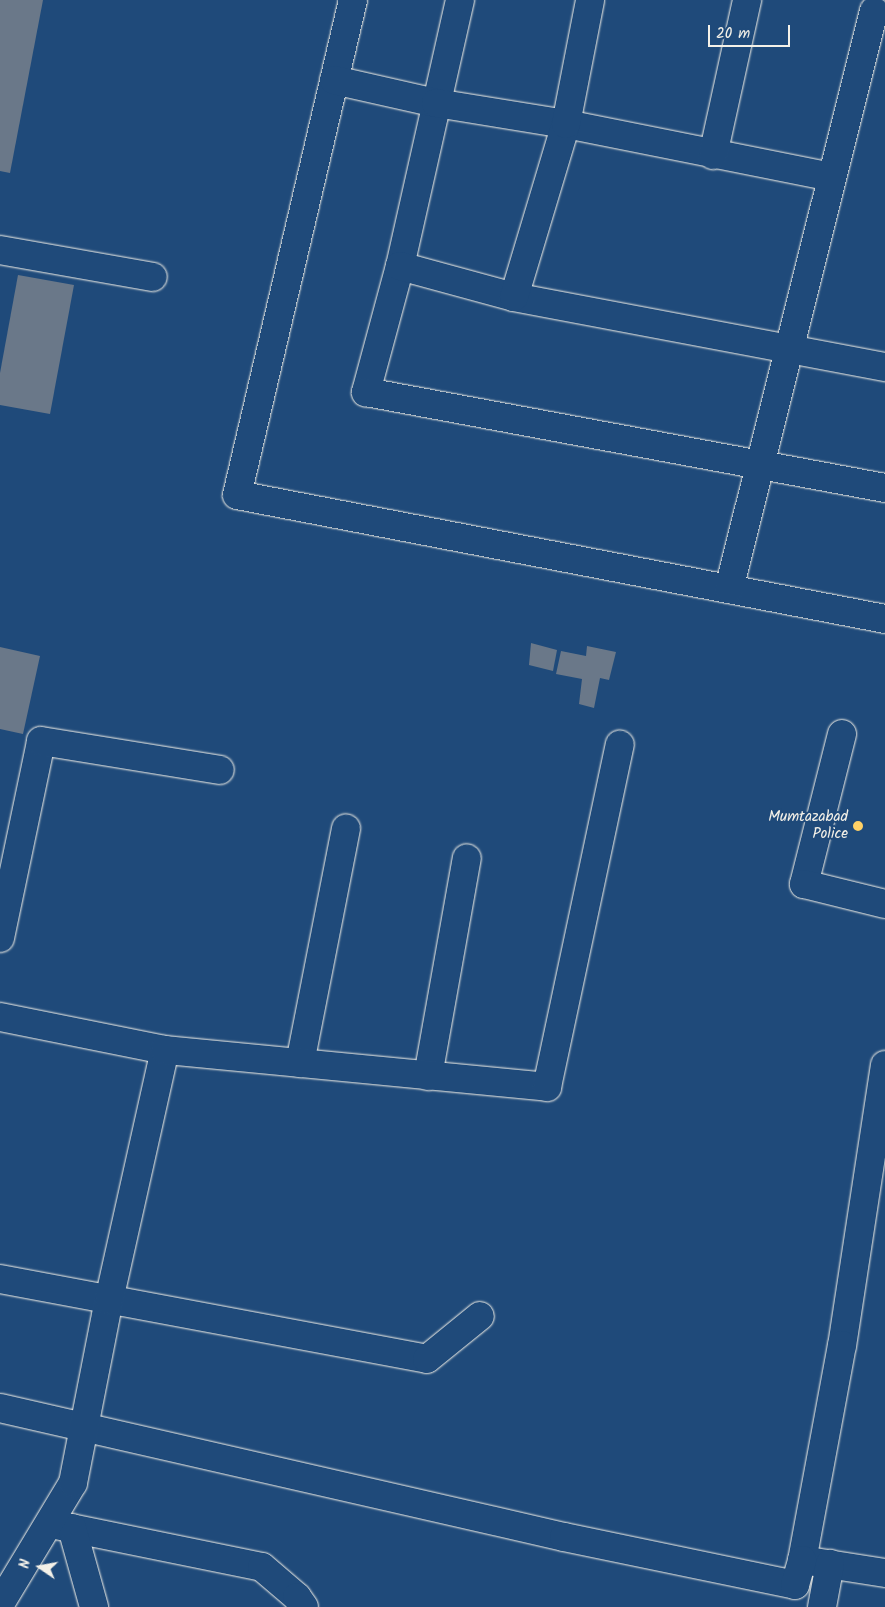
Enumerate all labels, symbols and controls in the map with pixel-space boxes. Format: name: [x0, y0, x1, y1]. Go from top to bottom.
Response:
scale bar: [710, 15, 792, 47]
text: 20 m: [716, 22, 750, 46]
place label: Mumtazabad Police: [768, 808, 848, 843]
marker: Mumtazabad Police: [852, 820, 864, 832]
north arrow: [15, 1542, 65, 1592]
text: N: [14, 1557, 37, 1570]

